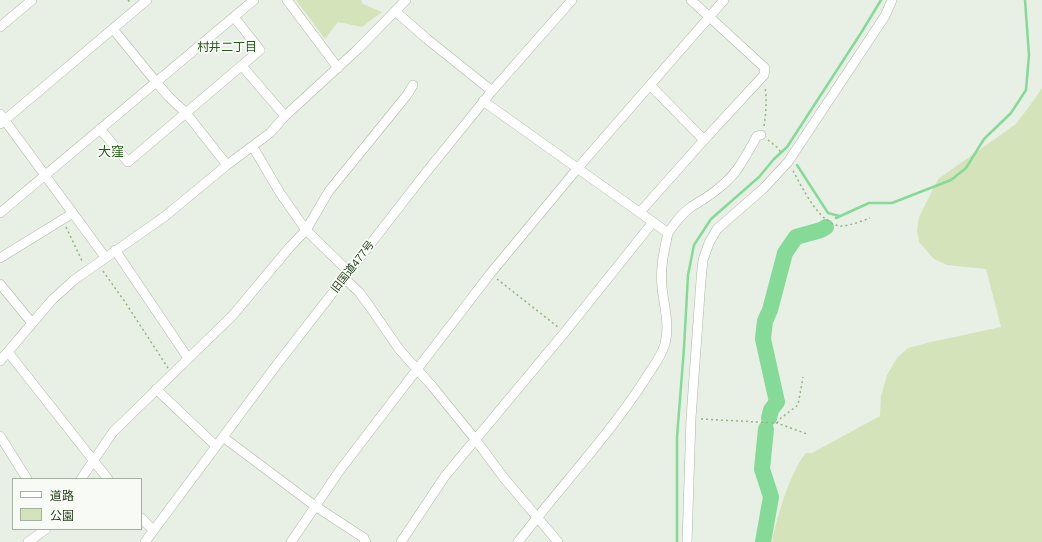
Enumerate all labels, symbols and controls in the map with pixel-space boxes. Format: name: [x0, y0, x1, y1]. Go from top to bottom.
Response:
district label: 村井二丁目: [197, 41, 257, 55]
district label: 大窪: [98, 144, 124, 160]
street label: 旧国道477号: [329, 238, 377, 296]
legend: [12, 478, 142, 530]
text: 道路: [50, 489, 74, 503]
text: 公園: [50, 509, 74, 523]

